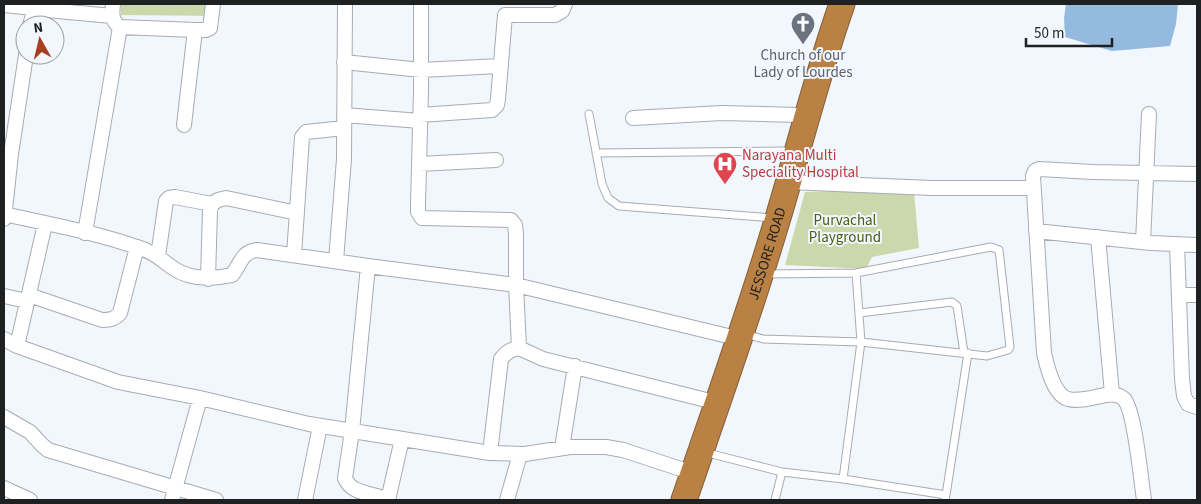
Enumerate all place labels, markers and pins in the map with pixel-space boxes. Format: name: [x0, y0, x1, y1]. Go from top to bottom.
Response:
church icon: Church of our Lady of Lourdes: [790, 11, 816, 45]
place label: Church of our Lady of Lourdes: [753, 45, 853, 83]
place label: Narayana Multi Speciality Hospital: [742, 145, 859, 183]
hospital icon: Narayana Multi Speciality Hospital: [712, 151, 738, 185]

